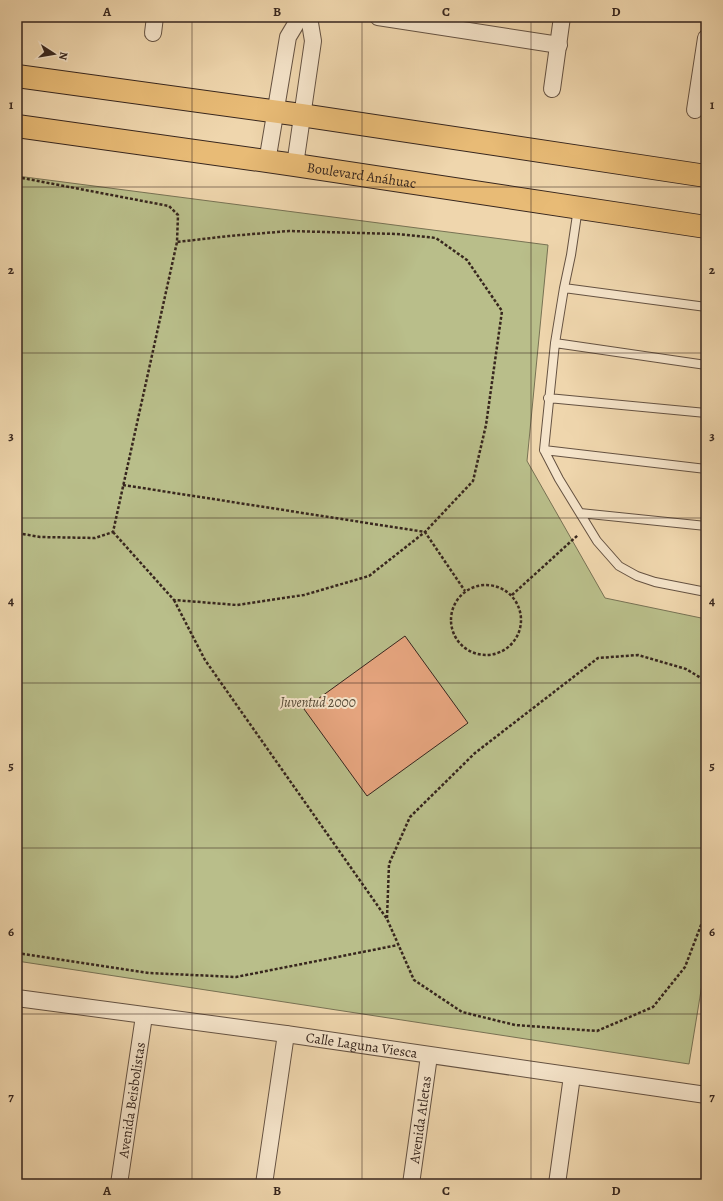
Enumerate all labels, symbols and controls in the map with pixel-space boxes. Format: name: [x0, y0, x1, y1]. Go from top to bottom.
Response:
text: A: [102, 3, 112, 20]
text: B: [273, 3, 281, 20]
text: C: [442, 3, 450, 20]
text: D: [611, 3, 621, 20]
north arrow: [34, 34, 74, 74]
text: N: [55, 50, 71, 61]
text: 1: [9, 96, 14, 113]
text: 1: [710, 96, 715, 113]
street label: Boulevard Anáhuac: [306, 157, 418, 193]
text: 2: [8, 261, 15, 278]
text: 2: [709, 261, 716, 278]
text: 3: [8, 427, 14, 444]
text: 3: [709, 427, 715, 444]
text: 4: [8, 592, 14, 609]
text: 4: [709, 592, 715, 609]
park label: Juventud 2000: [279, 693, 356, 712]
text: 5: [8, 757, 14, 774]
text: 5: [709, 757, 715, 774]
text: 6: [8, 923, 14, 940]
text: 6: [709, 923, 715, 940]
street label: Calle Laguna Viesca: [305, 1028, 419, 1063]
street label: Avenida Beisbolistas: [113, 1041, 149, 1160]
street label: Avenida Atletas: [404, 1075, 436, 1166]
text: 7: [8, 1088, 14, 1105]
text: 7: [709, 1088, 715, 1105]
text: A: [102, 1182, 112, 1199]
text: B: [273, 1182, 281, 1199]
text: C: [442, 1182, 450, 1199]
text: D: [611, 1182, 621, 1199]

